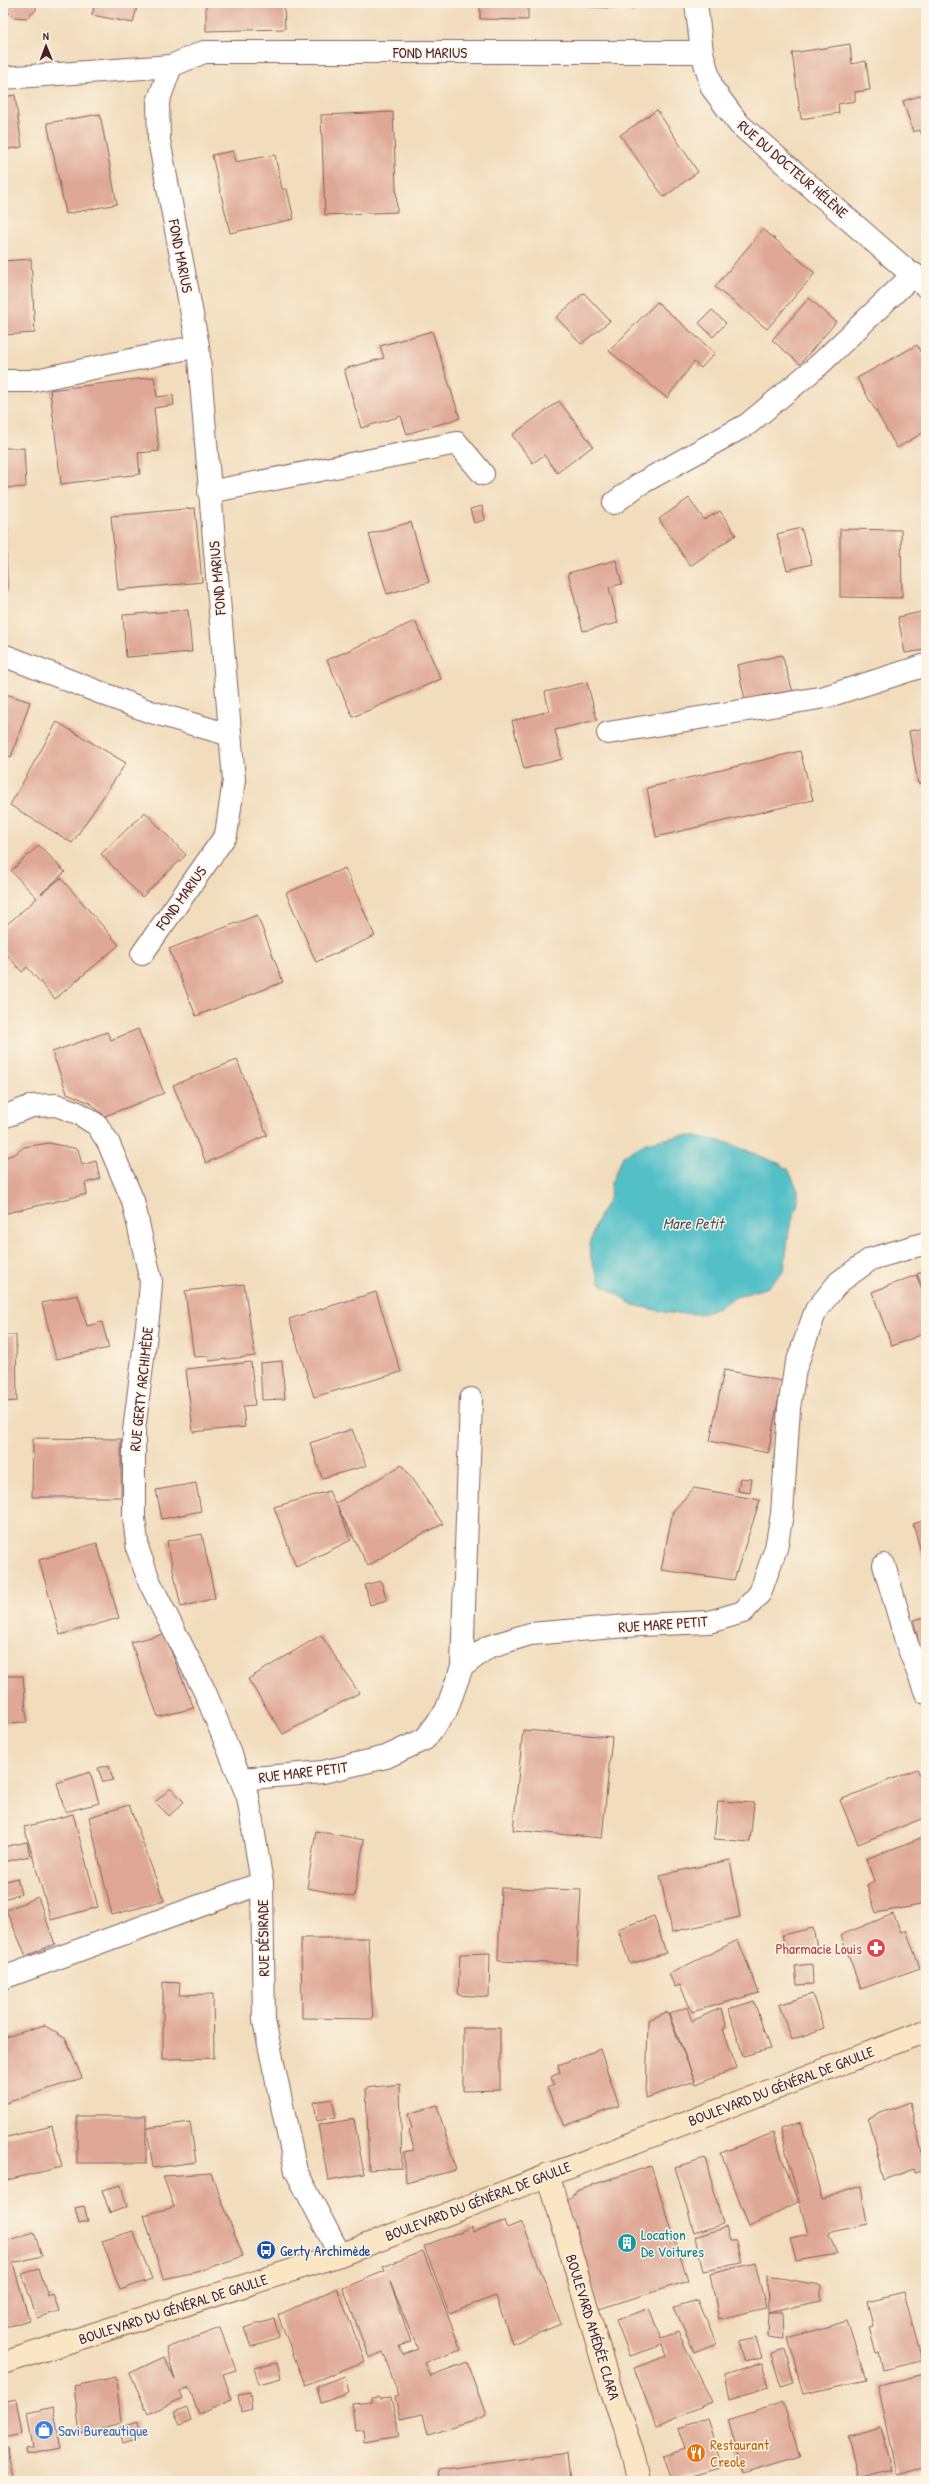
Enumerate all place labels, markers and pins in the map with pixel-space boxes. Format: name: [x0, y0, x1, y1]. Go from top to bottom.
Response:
pharmacy icon: Pharmacie Louis: [865, 1937, 887, 1959]
place label: Pharmacie Louis: [775, 1938, 862, 1959]
place label: Location De Voitures: [641, 2224, 704, 2262]
building icon: Location De Voitures: [616, 2232, 638, 2254]
bus stop icon: Gerty Archimède: [255, 2239, 277, 2261]
place label: Gerty Archimède: [280, 2240, 370, 2261]
shop icon: Savi Bureautique: [33, 2419, 55, 2441]
place label: Savi Bureautique: [58, 2420, 148, 2441]
place label: Restaurant Creole: [710, 2434, 770, 2472]
restaurant icon: Restaurant Creole: [685, 2442, 707, 2464]

